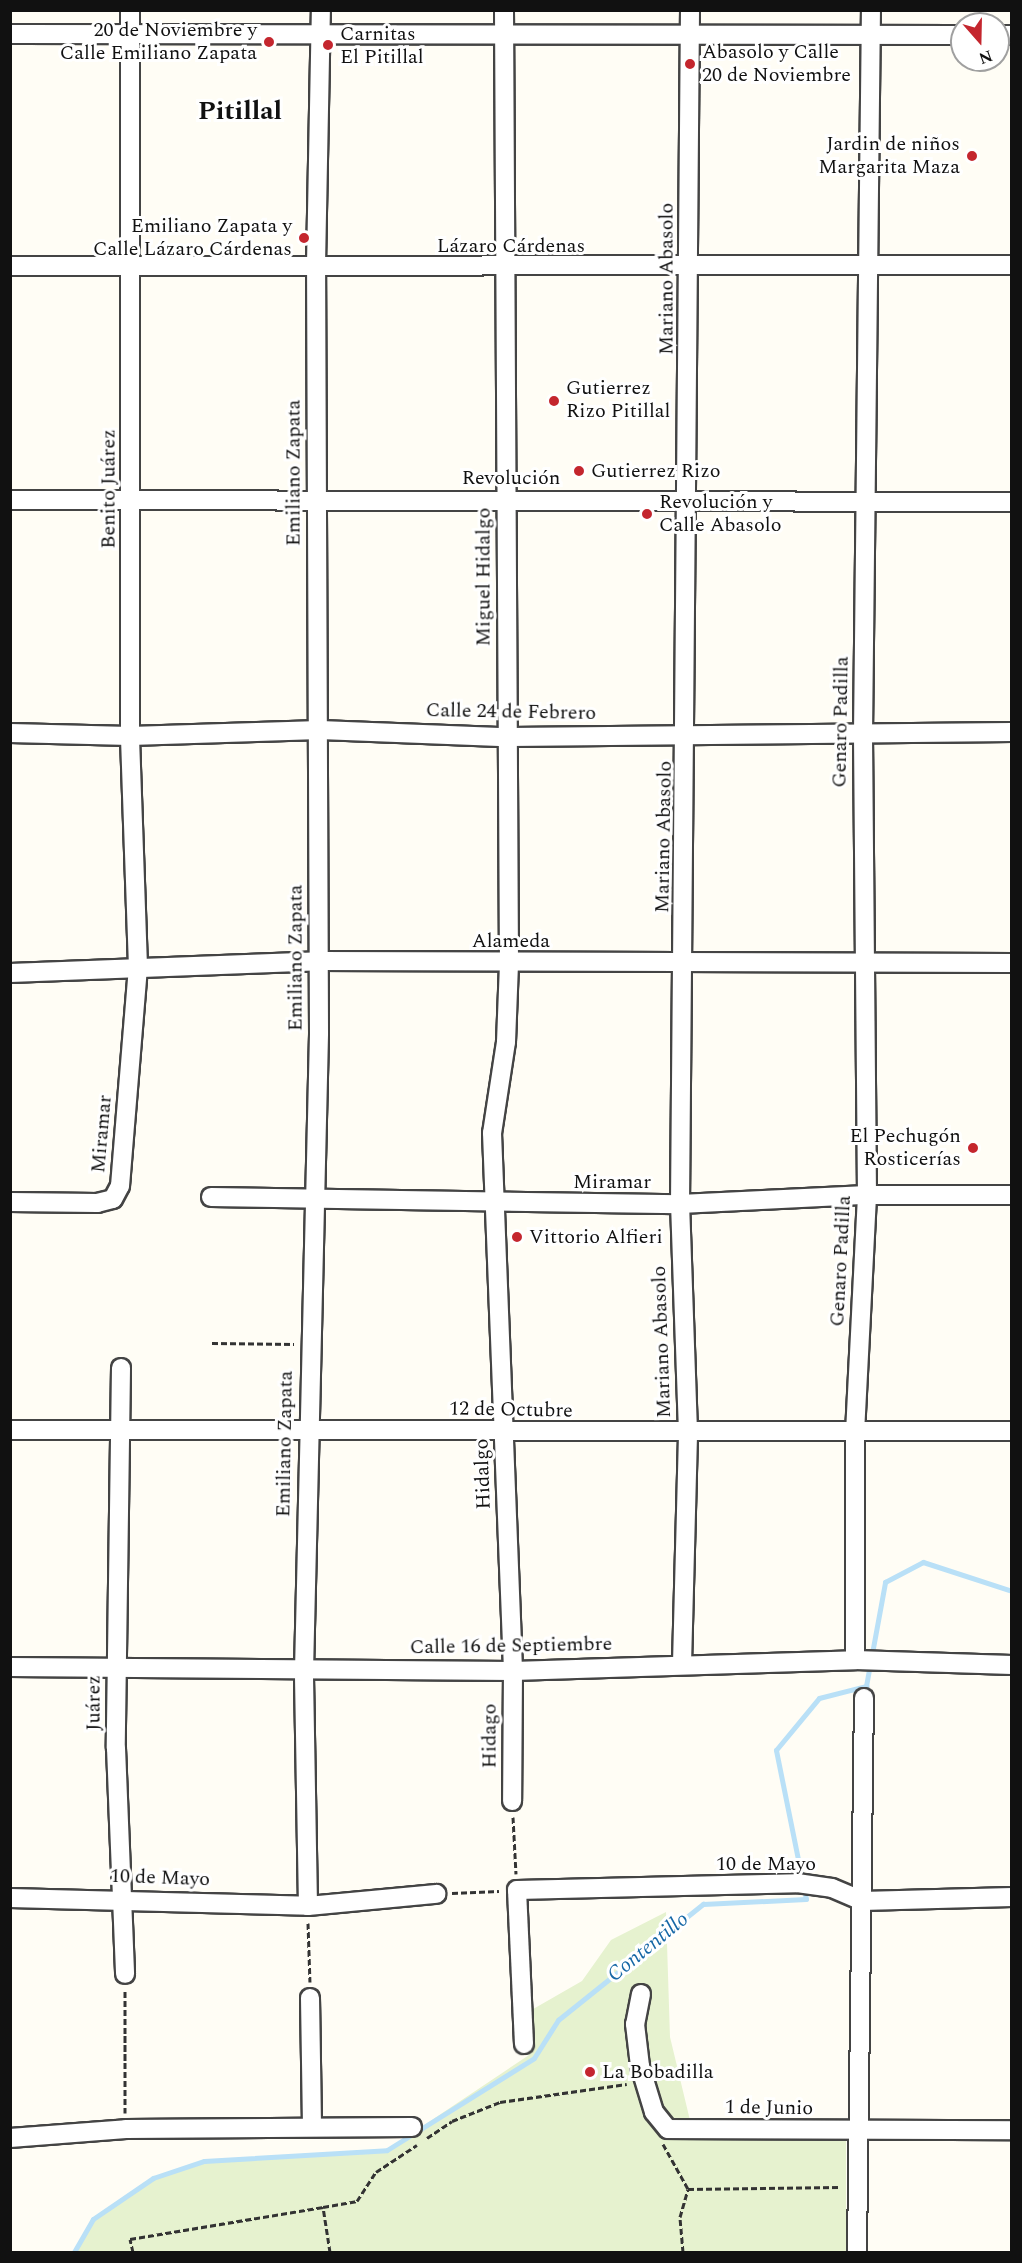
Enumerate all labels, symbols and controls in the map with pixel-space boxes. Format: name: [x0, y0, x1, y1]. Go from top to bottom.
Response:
north arrow: [950, 12, 1010, 72]
place label: 20 de Noviembre y Calle Emiliano Zapata: [60, 19, 257, 66]
place label: Carnitas El Pitillal: [340, 22, 424, 69]
marker: 20 de Noviembre y Calle Emiliano Zapata: [262, 35, 276, 49]
marker: Carnitas El Pitillal: [321, 38, 335, 52]
place label: Abasolo y Calle 20 de Noviembre: [702, 40, 851, 87]
text: N: [975, 44, 996, 71]
marker: Abasolo y Calle 20 de Noviembre: [683, 57, 697, 71]
district label: Pitillal: [198, 96, 282, 128]
place label: Jardin de niños Margarita Maza: [818, 132, 960, 179]
marker: Jardin de niños Margarita Maza: [965, 149, 979, 163]
street label: Mariano Abasolo: [655, 203, 679, 355]
place label: Emiliano Zapata y Calle Lázaro Cárdenas: [93, 214, 292, 261]
marker: Emiliano Zapata y Calle Lázaro Cárdenas: [297, 231, 311, 245]
street label: Lázaro Cárdenas: [437, 234, 585, 258]
place label: Gutierrez Rizo Pitillal: [566, 377, 670, 424]
marker: Gutierrez Rizo Pitillal: [547, 394, 561, 408]
street label: Emiliano Zapata: [282, 400, 306, 546]
street label: Benito Juárez: [97, 429, 121, 549]
place label: Gutierrez Rizo: [591, 459, 721, 483]
marker: Gutierrez Rizo: [572, 464, 586, 478]
street label: Revolución: [462, 466, 560, 490]
place label: Revolución y Calle Abasolo: [659, 490, 781, 537]
marker: Revolución y Calle Abasolo: [640, 507, 654, 521]
street label: Miguel Hidalgo: [472, 508, 496, 646]
street label: Genaro Padilla: [828, 656, 854, 788]
street label: Calle 24 de Febrero: [426, 699, 596, 725]
street label: Mariano Abasolo: [651, 761, 677, 913]
street label: Emiliano Zapata: [284, 885, 308, 1031]
street label: Alameda: [472, 929, 550, 953]
street label: Miramar: [87, 1094, 117, 1174]
place label: El Pechugón Rosticerías: [849, 1124, 961, 1171]
marker: El Pechugón Rosticerías: [966, 1141, 980, 1155]
street label: Miramar: [573, 1170, 651, 1194]
street label: Genaro Padilla: [826, 1195, 856, 1327]
place label: Vittorio Alfieri: [529, 1225, 663, 1249]
marker: Vittorio Alfieri: [510, 1230, 524, 1244]
street label: Mariano Abasolo: [647, 1266, 677, 1418]
street label: Emiliano Zapata: [272, 1371, 298, 1517]
street label: 12 de Octubre: [449, 1397, 573, 1423]
street label: Hidalgo: [470, 1438, 496, 1510]
street label: Calle 16 de Septiembre: [410, 1632, 612, 1660]
street label: Juárez: [82, 1675, 106, 1731]
street label: Hidago: [478, 1704, 502, 1768]
street label: 10 de Mayo: [716, 1852, 816, 1876]
street label: 10 de Mayo: [110, 1864, 210, 1892]
water label: Contentillo: [602, 1907, 694, 1987]
place label: La Bobadilla: [602, 2060, 714, 2084]
marker: La Bobadilla: [583, 2065, 597, 2079]
street label: 1 de Junio: [725, 2095, 813, 2121]

